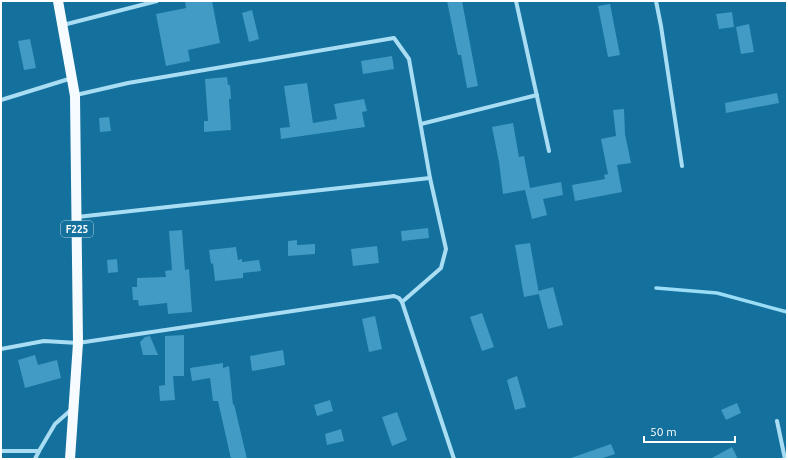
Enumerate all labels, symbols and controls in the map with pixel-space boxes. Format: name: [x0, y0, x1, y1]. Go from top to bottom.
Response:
road number: F225: [61, 221, 93, 237]
scale bar: [644, 418, 735, 444]
text: 50 m: [650, 425, 677, 438]

